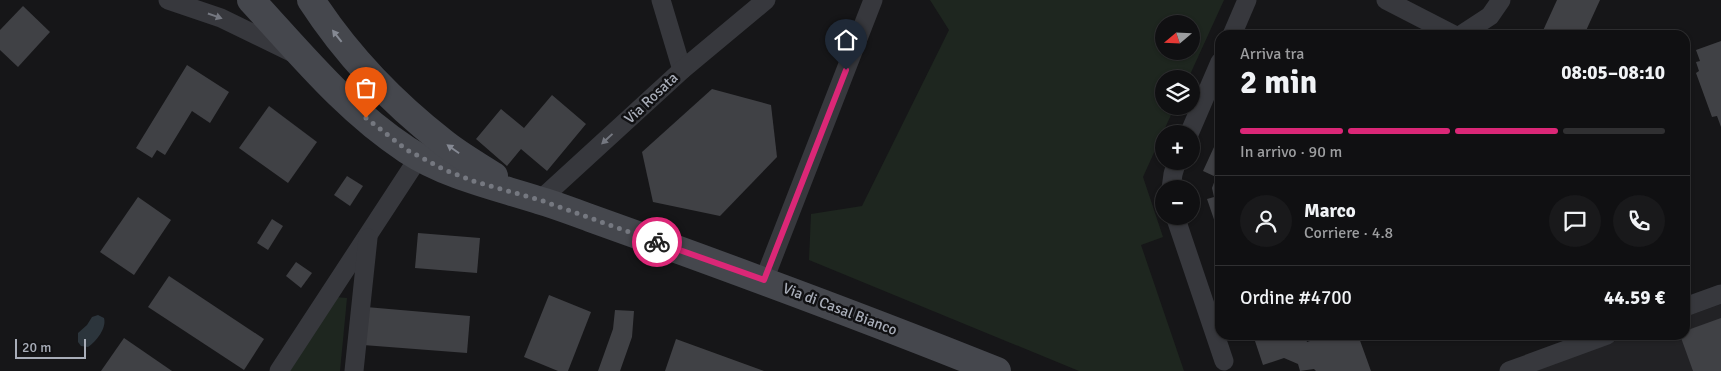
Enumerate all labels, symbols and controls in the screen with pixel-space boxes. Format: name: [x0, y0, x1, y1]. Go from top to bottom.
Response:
one-way arrow: [207, 13, 222, 20]
north arrow: [1155, 15, 1200, 60]
map controls: [1155, 15, 1200, 225]
pin: [825, 19, 867, 70]
icon: home: [832, 26, 860, 54]
one-way arrow: [331, 30, 342, 43]
text: Arriva tra: [1240, 44, 1304, 64]
text: 08:05–08:10: [1561, 61, 1665, 85]
text: 2 min: [1240, 63, 1317, 102]
pin: [345, 67, 387, 118]
street label: Via Rosata: [620, 69, 682, 127]
button: layers: [1155, 70, 1200, 115]
icon: bag: [352, 74, 380, 102]
button: +: [1155, 125, 1200, 170]
one-way arrow: [601, 133, 613, 145]
text: In arrivo · 90 m: [1240, 142, 1342, 162]
one-way arrow: [446, 144, 459, 154]
button: −: [1155, 180, 1200, 225]
button: person: [1240, 195, 1292, 247]
button: chat: [1549, 195, 1601, 247]
button: phone: [1613, 195, 1665, 247]
text: Marco: [1304, 199, 1356, 223]
courier: [632, 217, 682, 267]
text: Corriere · 4.8: [1304, 223, 1393, 243]
icon: bike: [643, 228, 671, 256]
street label: Via di Casal Bianco: [780, 279, 900, 339]
text: Ordine #4700: [1240, 286, 1352, 310]
text: 44.59 €: [1604, 286, 1665, 310]
scale bar: [15, 336, 86, 359]
text: 20 m: [22, 339, 51, 356]

